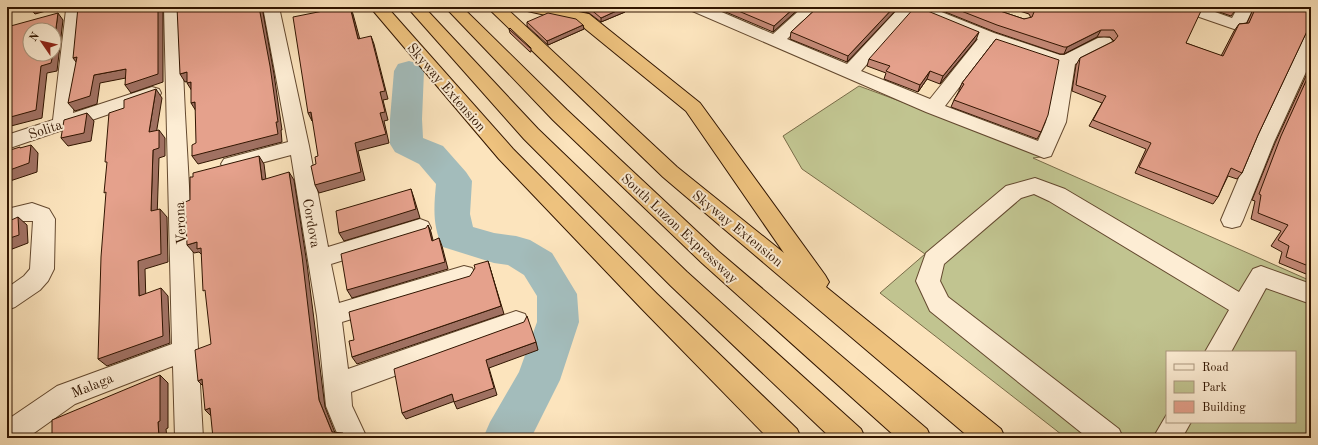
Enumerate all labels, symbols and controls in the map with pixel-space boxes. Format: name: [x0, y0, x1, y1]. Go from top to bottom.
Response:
north arrow: [22, 22, 62, 62]
text: N: [28, 30, 42, 44]
street label: Skyway Extension: [404, 41, 489, 135]
street label: Solita: [27, 118, 64, 142]
street label: South Luzon Expressway: [618, 171, 741, 287]
street label: Skyway Extension: [689, 188, 786, 270]
street label: Cordova: [300, 198, 322, 249]
street label: Verona: [173, 201, 189, 245]
legend: [1166, 351, 1296, 423]
text: Road: [1202, 362, 1229, 374]
street label: Malaga: [69, 371, 115, 401]
text: Park: [1202, 382, 1227, 394]
text: Building: [1202, 402, 1246, 414]

